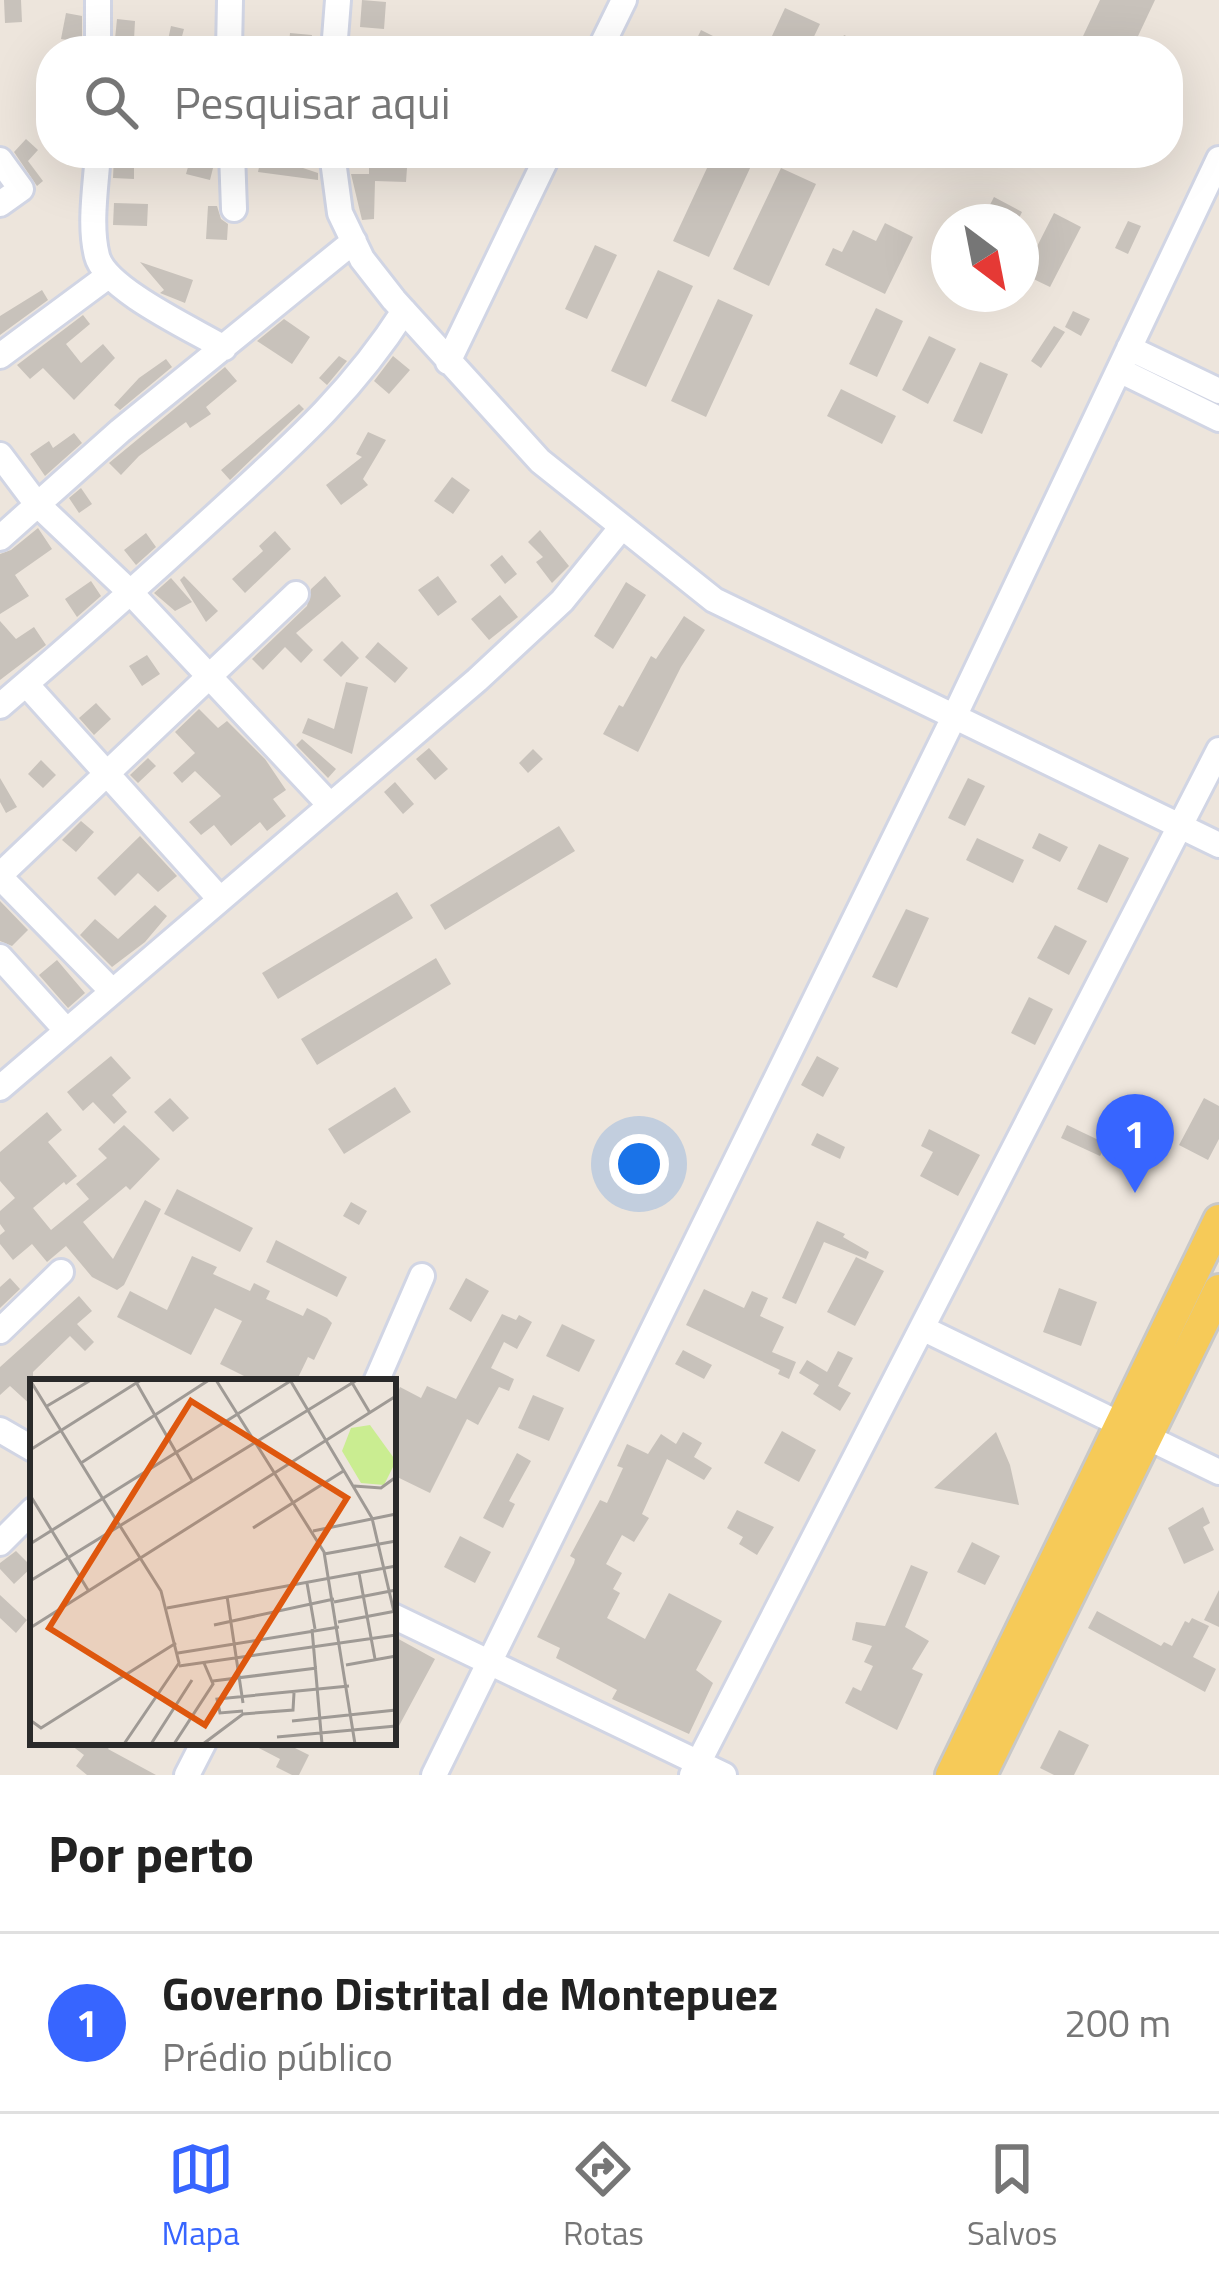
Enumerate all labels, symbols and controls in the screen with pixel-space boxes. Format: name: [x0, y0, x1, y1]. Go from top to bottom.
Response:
search box: [36, 36, 1183, 168]
text: Pesquisar aqui: [174, 68, 450, 136]
icon: search: [78, 69, 144, 135]
north arrow: [931, 204, 1039, 312]
pin: 1: [1096, 1094, 1174, 1193]
your location: [609, 1134, 669, 1194]
inset map: [30, 1379, 396, 1745]
text: Por perto: [48, 1814, 254, 1892]
text: Governo Distrital de Montepuez: [162, 1959, 778, 2027]
text: 1: [76, 1993, 98, 2052]
text: 200 m: [1064, 1993, 1171, 2052]
text: Prédio público: [162, 2027, 393, 2086]
tab: Mapa: [162, 2136, 240, 2258]
tab: Rotas: [563, 2136, 644, 2258]
tab: Salvos: [967, 2136, 1057, 2258]

